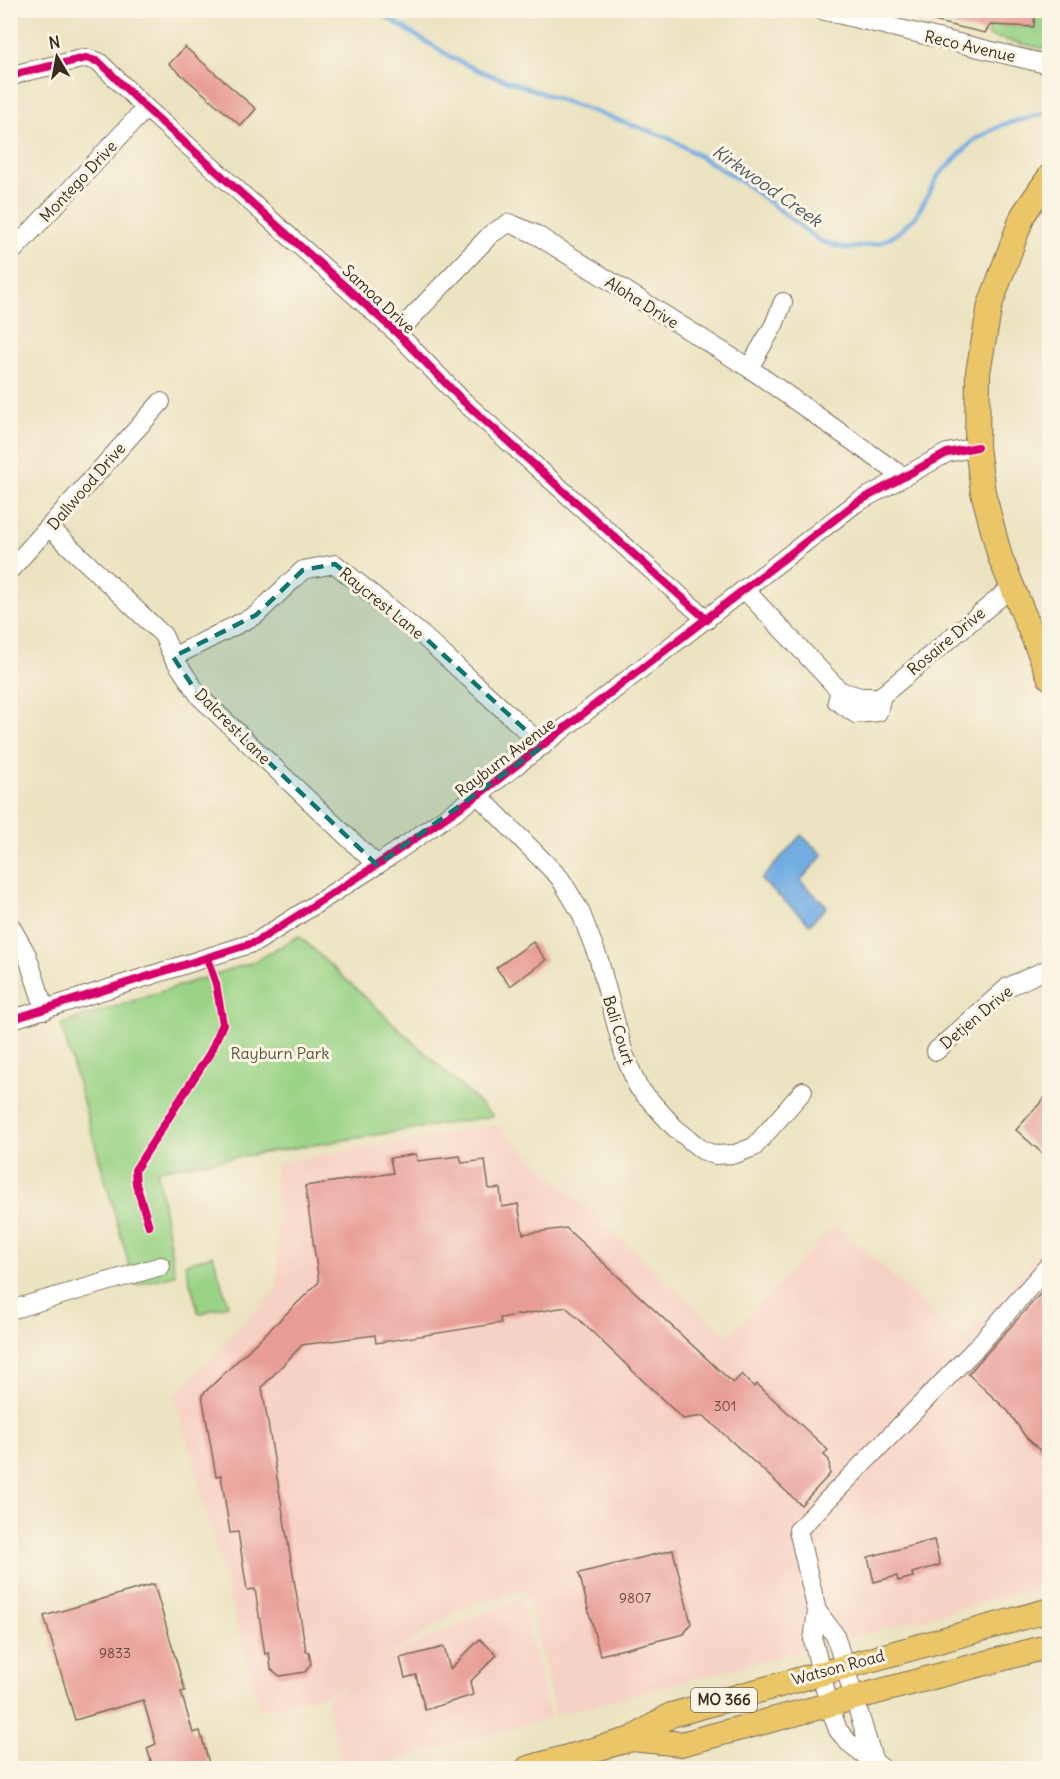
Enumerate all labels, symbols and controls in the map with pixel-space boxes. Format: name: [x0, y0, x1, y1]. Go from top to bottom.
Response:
street label: Reco Avenue: [922, 26, 1018, 66]
north arrow: [27, 27, 87, 87]
text: N: [47, 31, 62, 53]
street label: Montego Drive: [35, 136, 121, 226]
water label: Kirkwood Creek: [708, 139, 828, 233]
street label: Samoa Drive: [339, 260, 419, 338]
street label: Aloha Drive: [602, 272, 682, 332]
street label: Dallwood Drive: [43, 438, 129, 534]
street label: Raycrest Lane: [336, 563, 428, 643]
street label: Rosaire Drive: [903, 603, 989, 679]
street label: Dalcrest Lane: [191, 684, 275, 768]
street label: Rayburn Avenue: [451, 713, 559, 801]
street label: Detjen Drive: [936, 981, 1016, 1053]
street label: Bali Court: [599, 993, 639, 1068]
park label: Rayburn Park: [230, 1043, 330, 1063]
house number: 301: [714, 1397, 736, 1415]
house number: 9807: [619, 1589, 651, 1607]
house number: 9833: [99, 1644, 131, 1662]
street label: Watson Road: [789, 1645, 887, 1689]
road number: MO 366: [691, 1688, 757, 1712]

